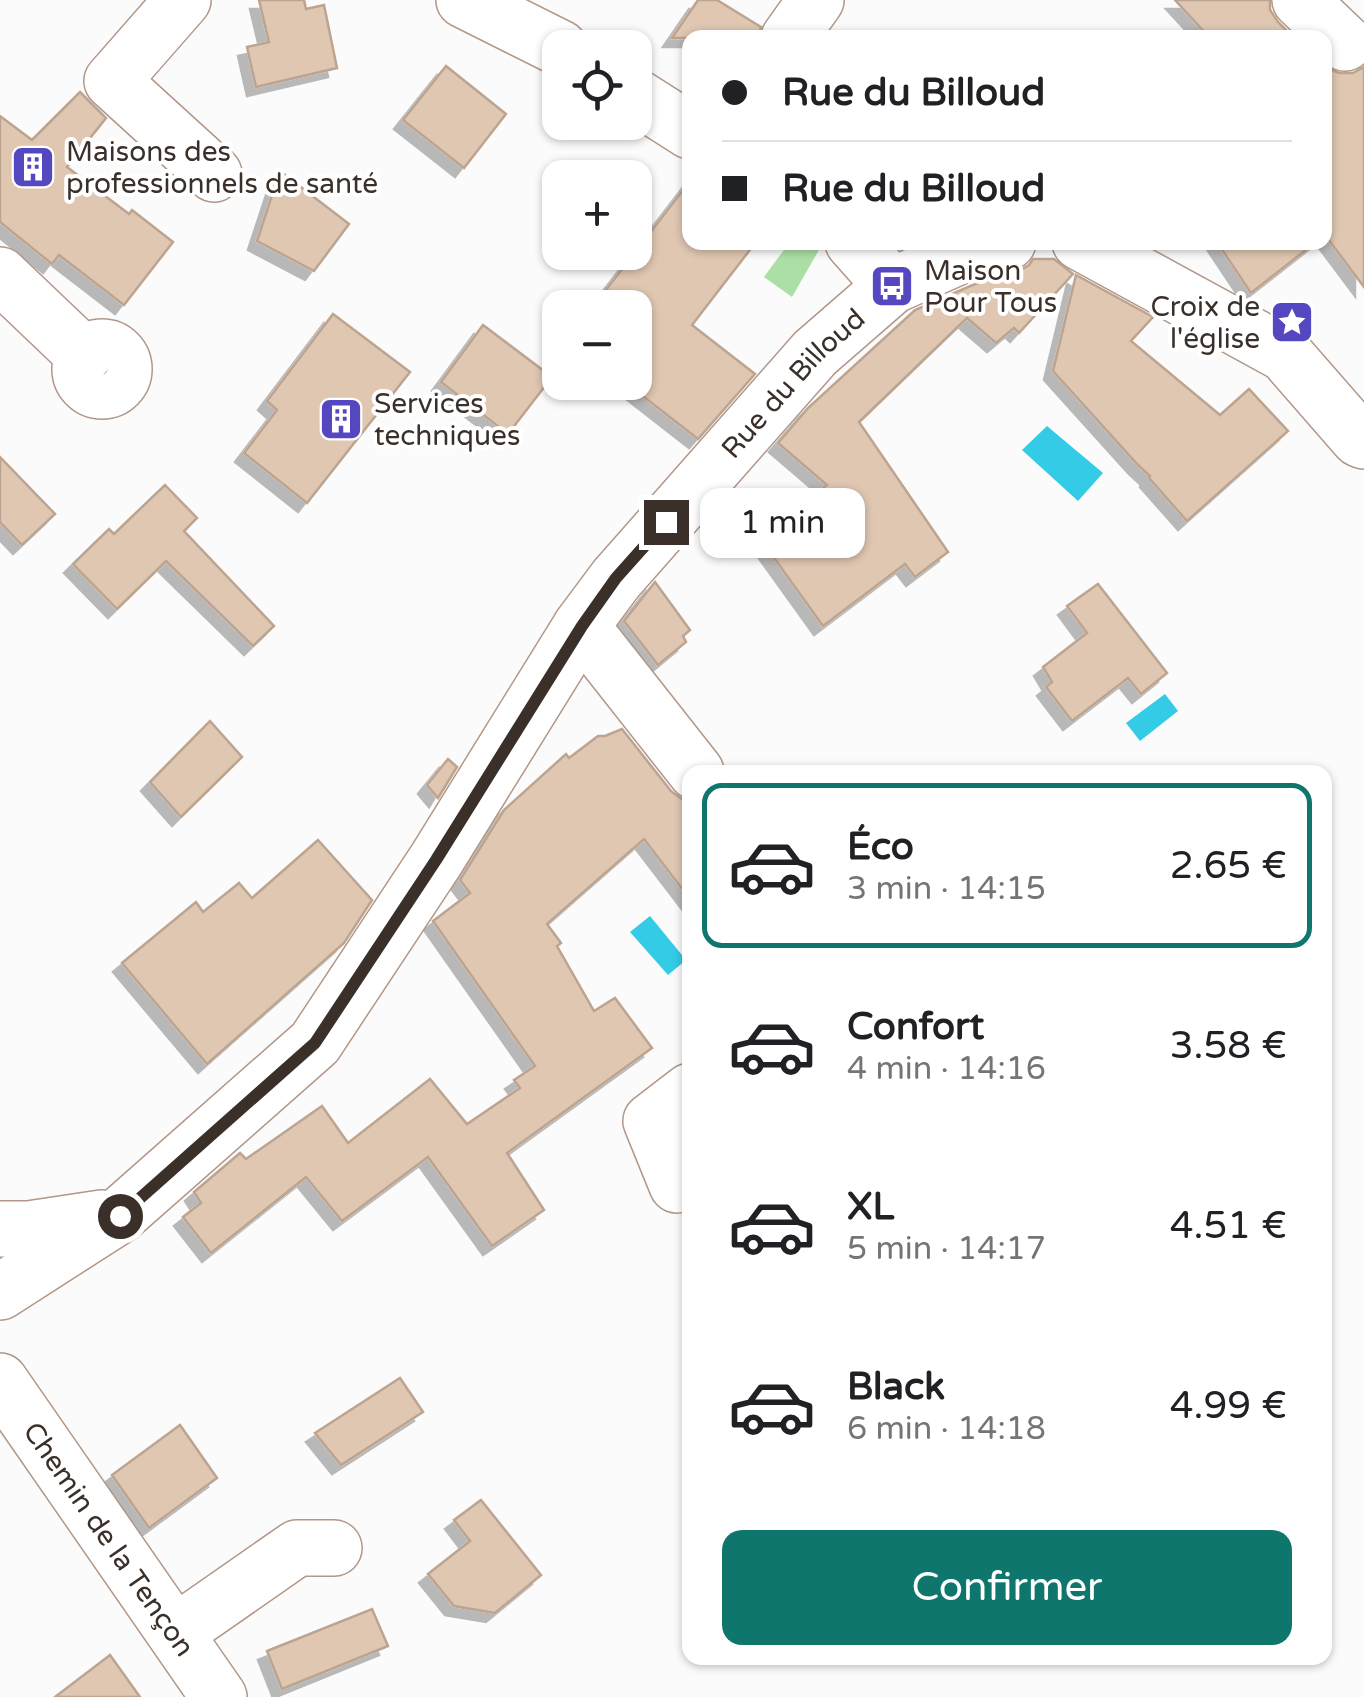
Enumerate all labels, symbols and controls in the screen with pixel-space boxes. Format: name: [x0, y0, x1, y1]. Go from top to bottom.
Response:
map controls: [542, 30, 652, 400]
button: locate: [542, 30, 652, 140]
text: Rue du Billoud: [782, 70, 1045, 116]
place label: Maisons des professionnels de santé: [66, 135, 378, 201]
building icon: Maisons des professionnels de santé: [10, 144, 56, 190]
button: +: [542, 160, 652, 270]
text: Rue du Billoud: [782, 166, 1045, 212]
place label: Maison Pour Tous: [924, 254, 1057, 320]
bus stop icon: Maison Pour Tous: [869, 263, 915, 309]
button: −: [542, 290, 652, 400]
place label: Croix de l'église: [1150, 290, 1260, 356]
place icon: Croix de l'église: [1269, 299, 1315, 345]
street label: Rue du Billoud: [714, 302, 872, 465]
place label: Services techniques: [374, 387, 520, 453]
building icon: Services techniques: [318, 396, 364, 442]
callout: 1 min: [701, 487, 866, 557]
route end: [644, 500, 689, 545]
text: 1 min: [740, 504, 825, 542]
icon: car: [727, 821, 817, 911]
text: Éco: [847, 824, 914, 870]
text: 2.65 €: [1170, 843, 1287, 889]
text: 3 min · 14:15: [847, 870, 1046, 908]
icon: car: [727, 1001, 817, 1091]
text: Confort: [847, 1004, 984, 1050]
text: 3.58 €: [1170, 1023, 1287, 1069]
text: 4 min · 14:16: [847, 1050, 1046, 1088]
icon: car: [727, 1181, 817, 1271]
text: XL: [847, 1184, 894, 1230]
route start: [98, 1194, 143, 1239]
text: 4.51 €: [1170, 1203, 1287, 1249]
text: 5 min · 14:17: [847, 1230, 1046, 1268]
icon: car: [727, 1361, 817, 1451]
text: Black: [847, 1364, 945, 1410]
text: 4.99 €: [1170, 1383, 1287, 1429]
text: 6 min · 14:18: [847, 1410, 1046, 1448]
street label: Chemin de la Tençon: [16, 1416, 202, 1663]
button: Confirmer: [722, 1530, 1292, 1645]

